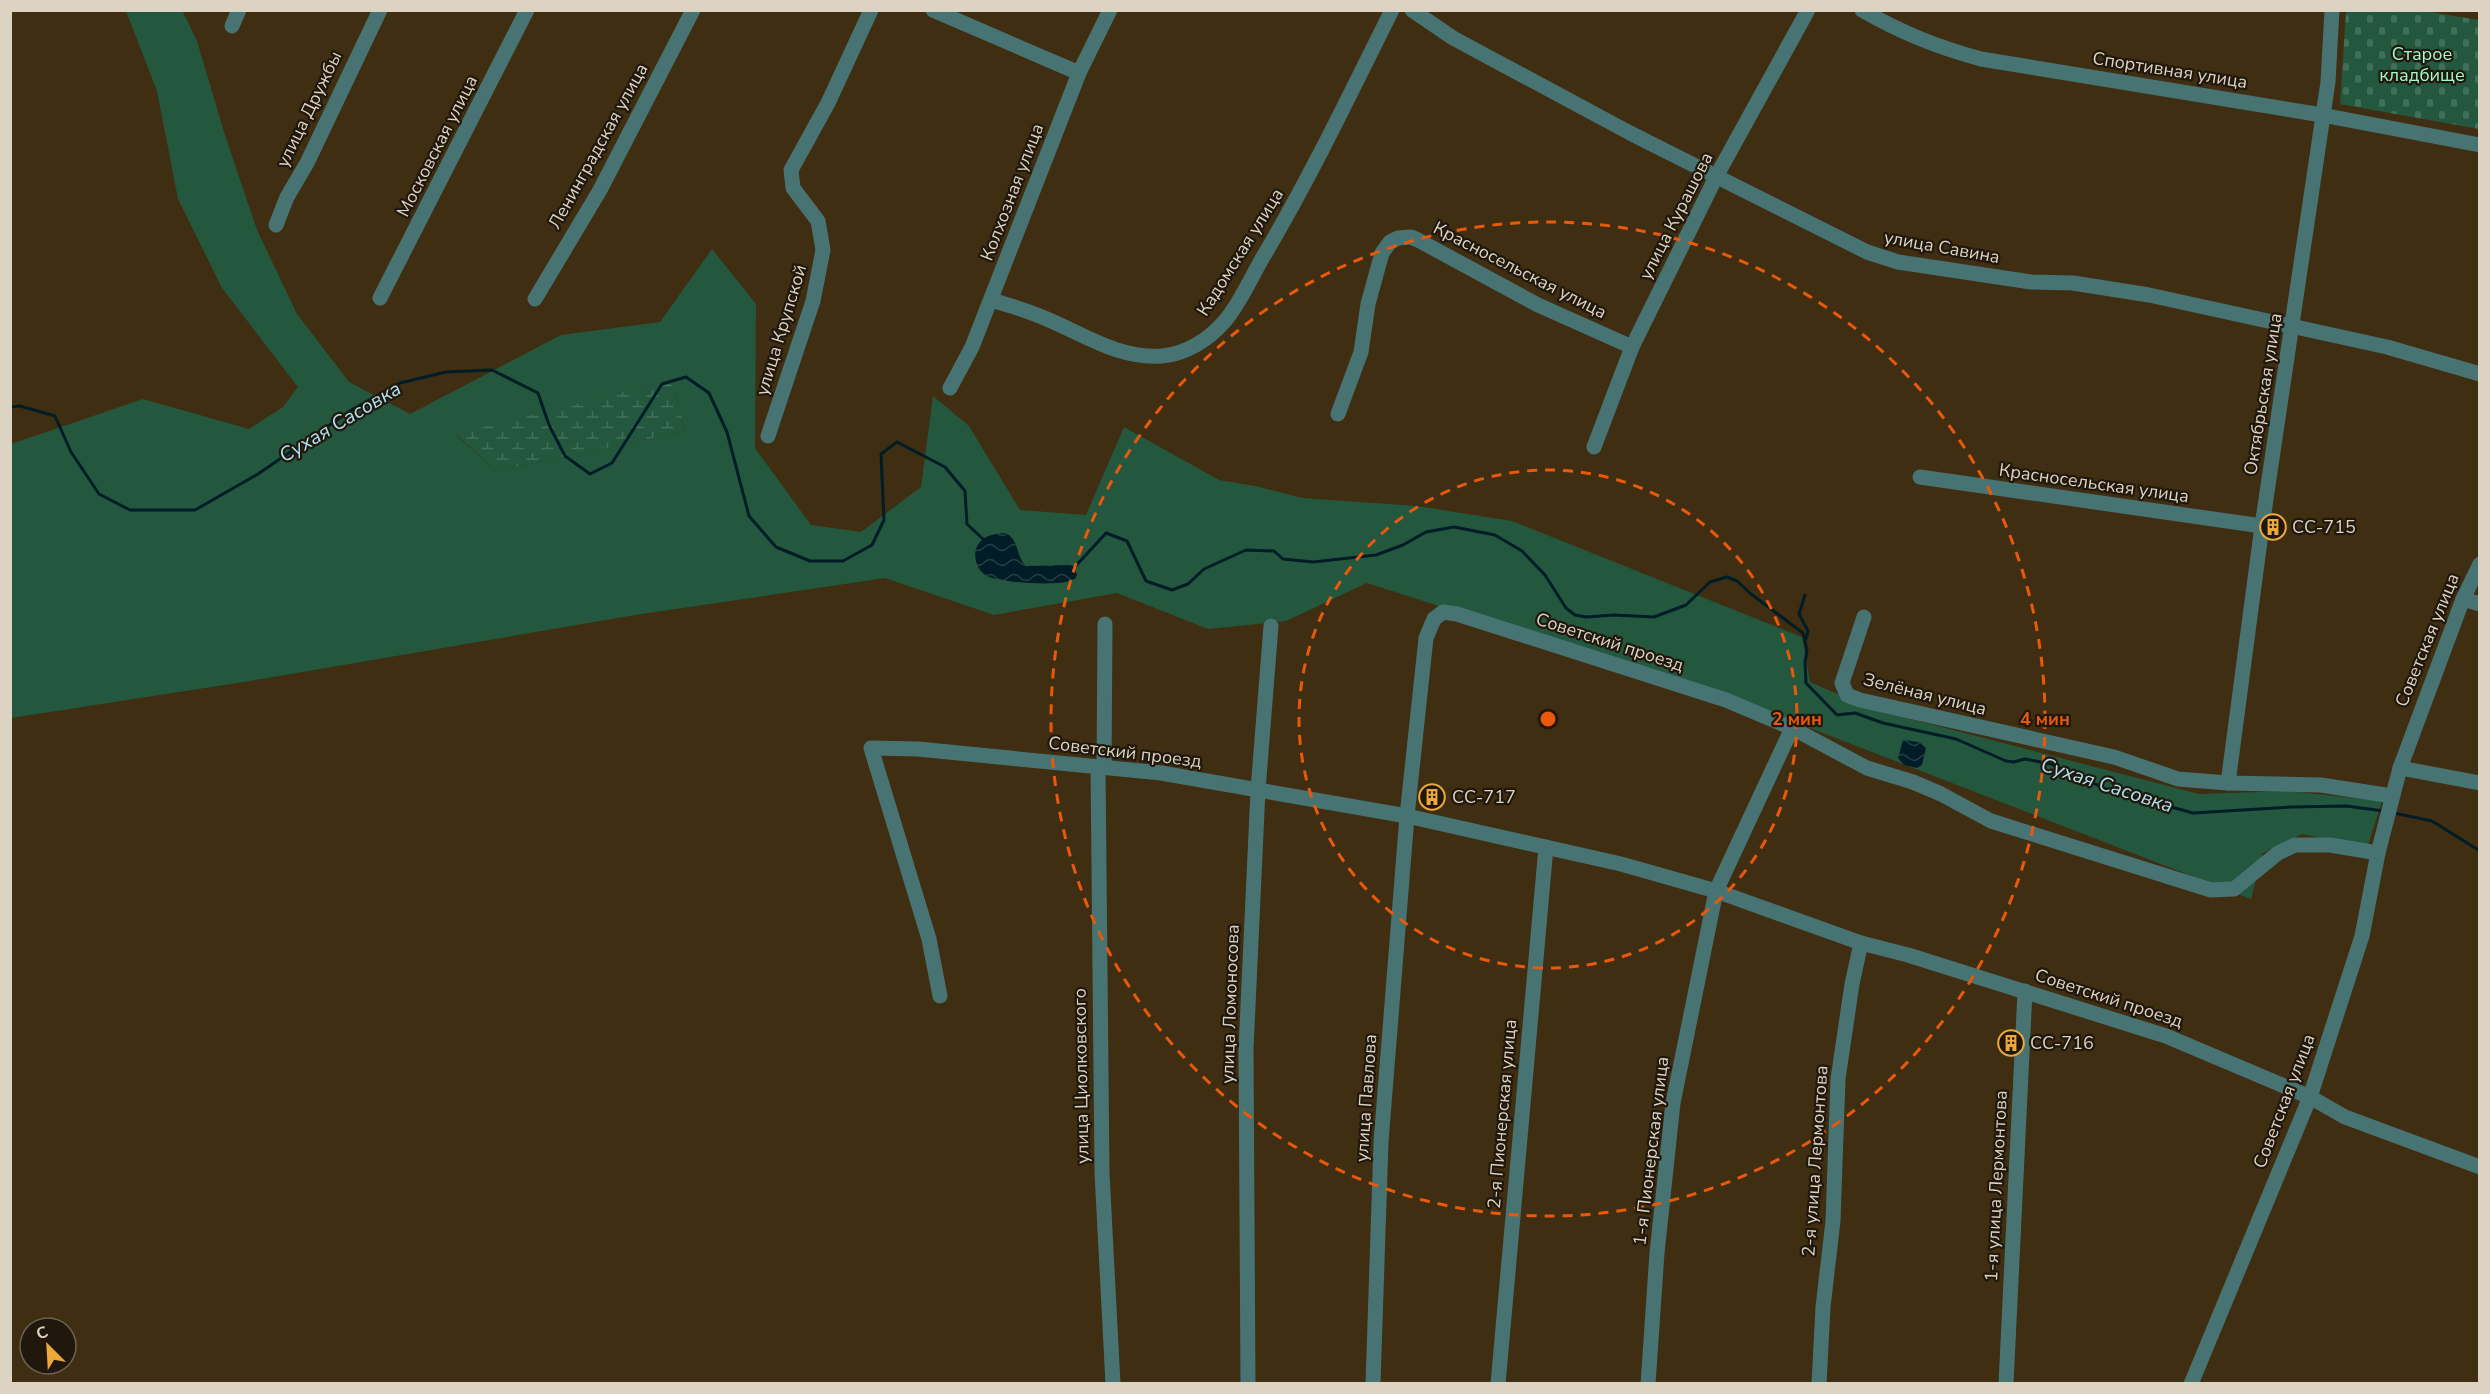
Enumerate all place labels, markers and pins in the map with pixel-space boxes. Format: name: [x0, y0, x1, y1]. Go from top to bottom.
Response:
building icon: СС-715: [2258, 512, 2288, 542]
place label: СС-715: [2292, 515, 2356, 539]
centre of rings: [1538, 709, 1558, 729]
building icon: СС-717: [1417, 782, 1447, 812]
place label: СС-717: [1452, 785, 1516, 809]
building icon: СС-716: [1996, 1028, 2026, 1058]
place label: СС-716: [2030, 1031, 2094, 1055]

